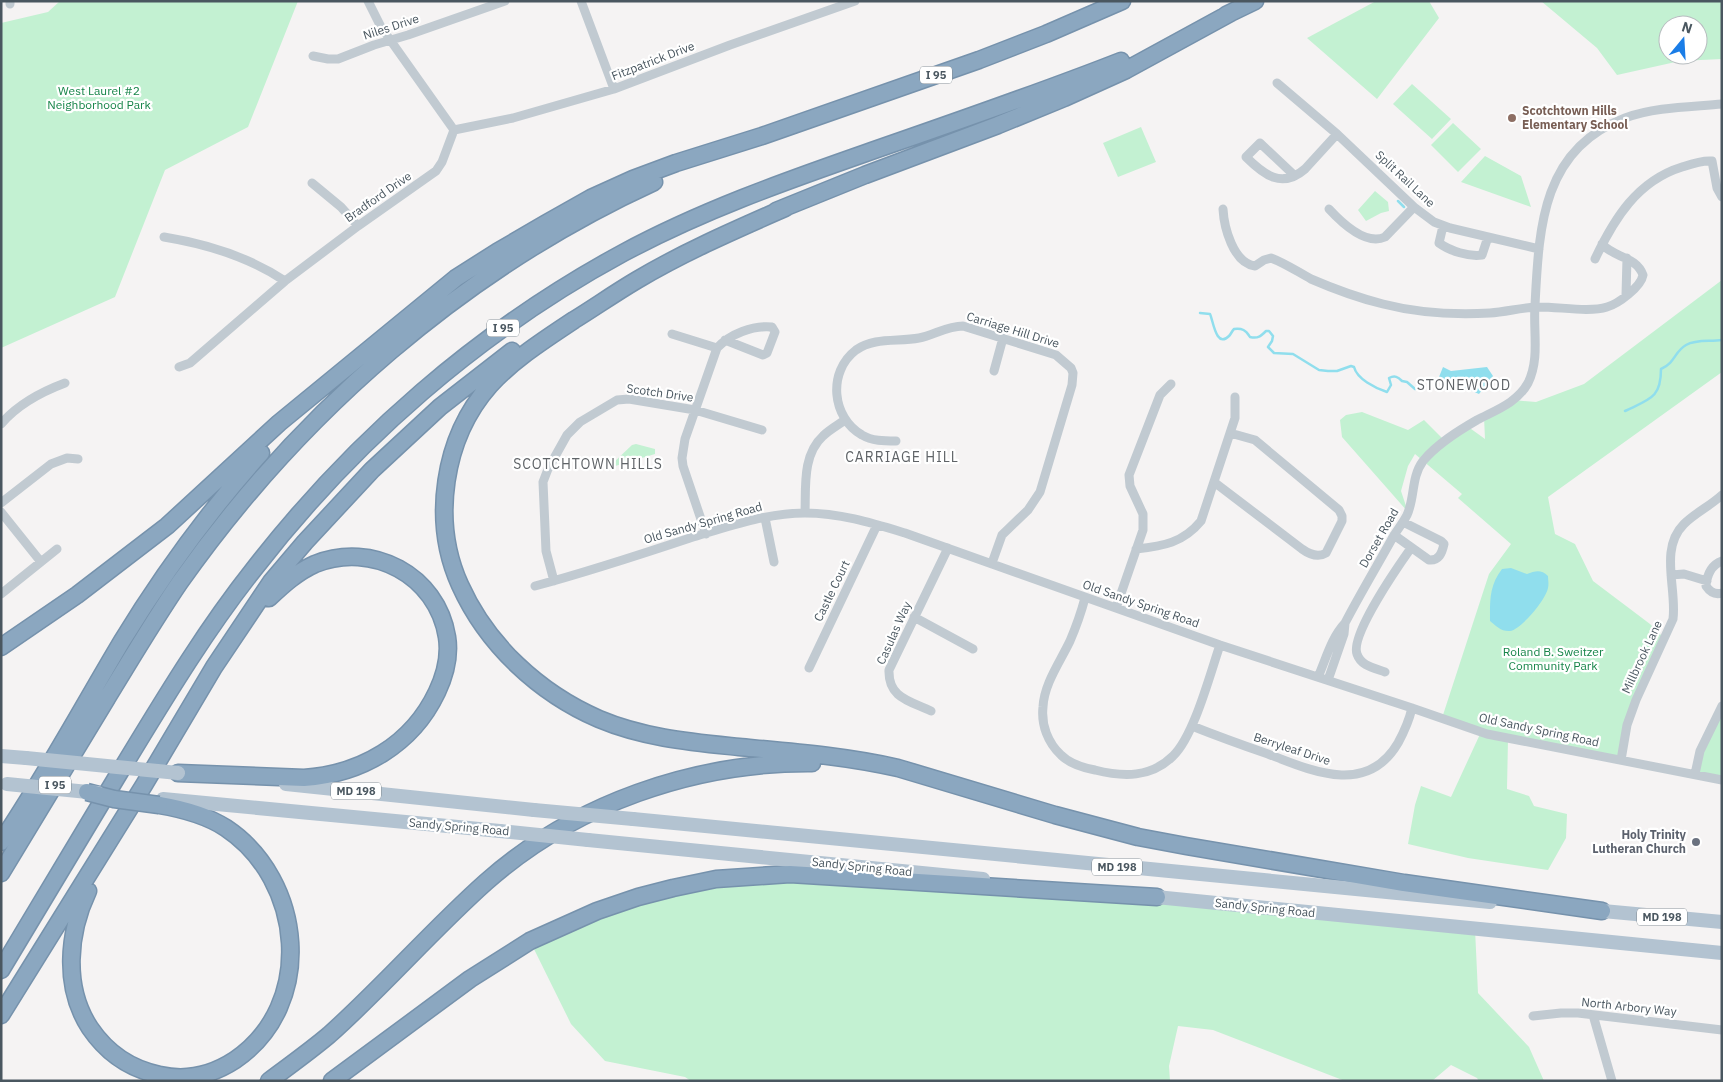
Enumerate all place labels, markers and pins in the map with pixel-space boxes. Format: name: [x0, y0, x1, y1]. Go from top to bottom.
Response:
place label: Scotchtown Hills Elementary School: [1522, 103, 1628, 132]
marker: Scotchtown Hills Elementary School: [1506, 112, 1518, 124]
place label: Holy Trinity Lutheran Church: [1592, 827, 1687, 856]
marker: Holy Trinity Lutheran Church: [1690, 836, 1702, 848]

